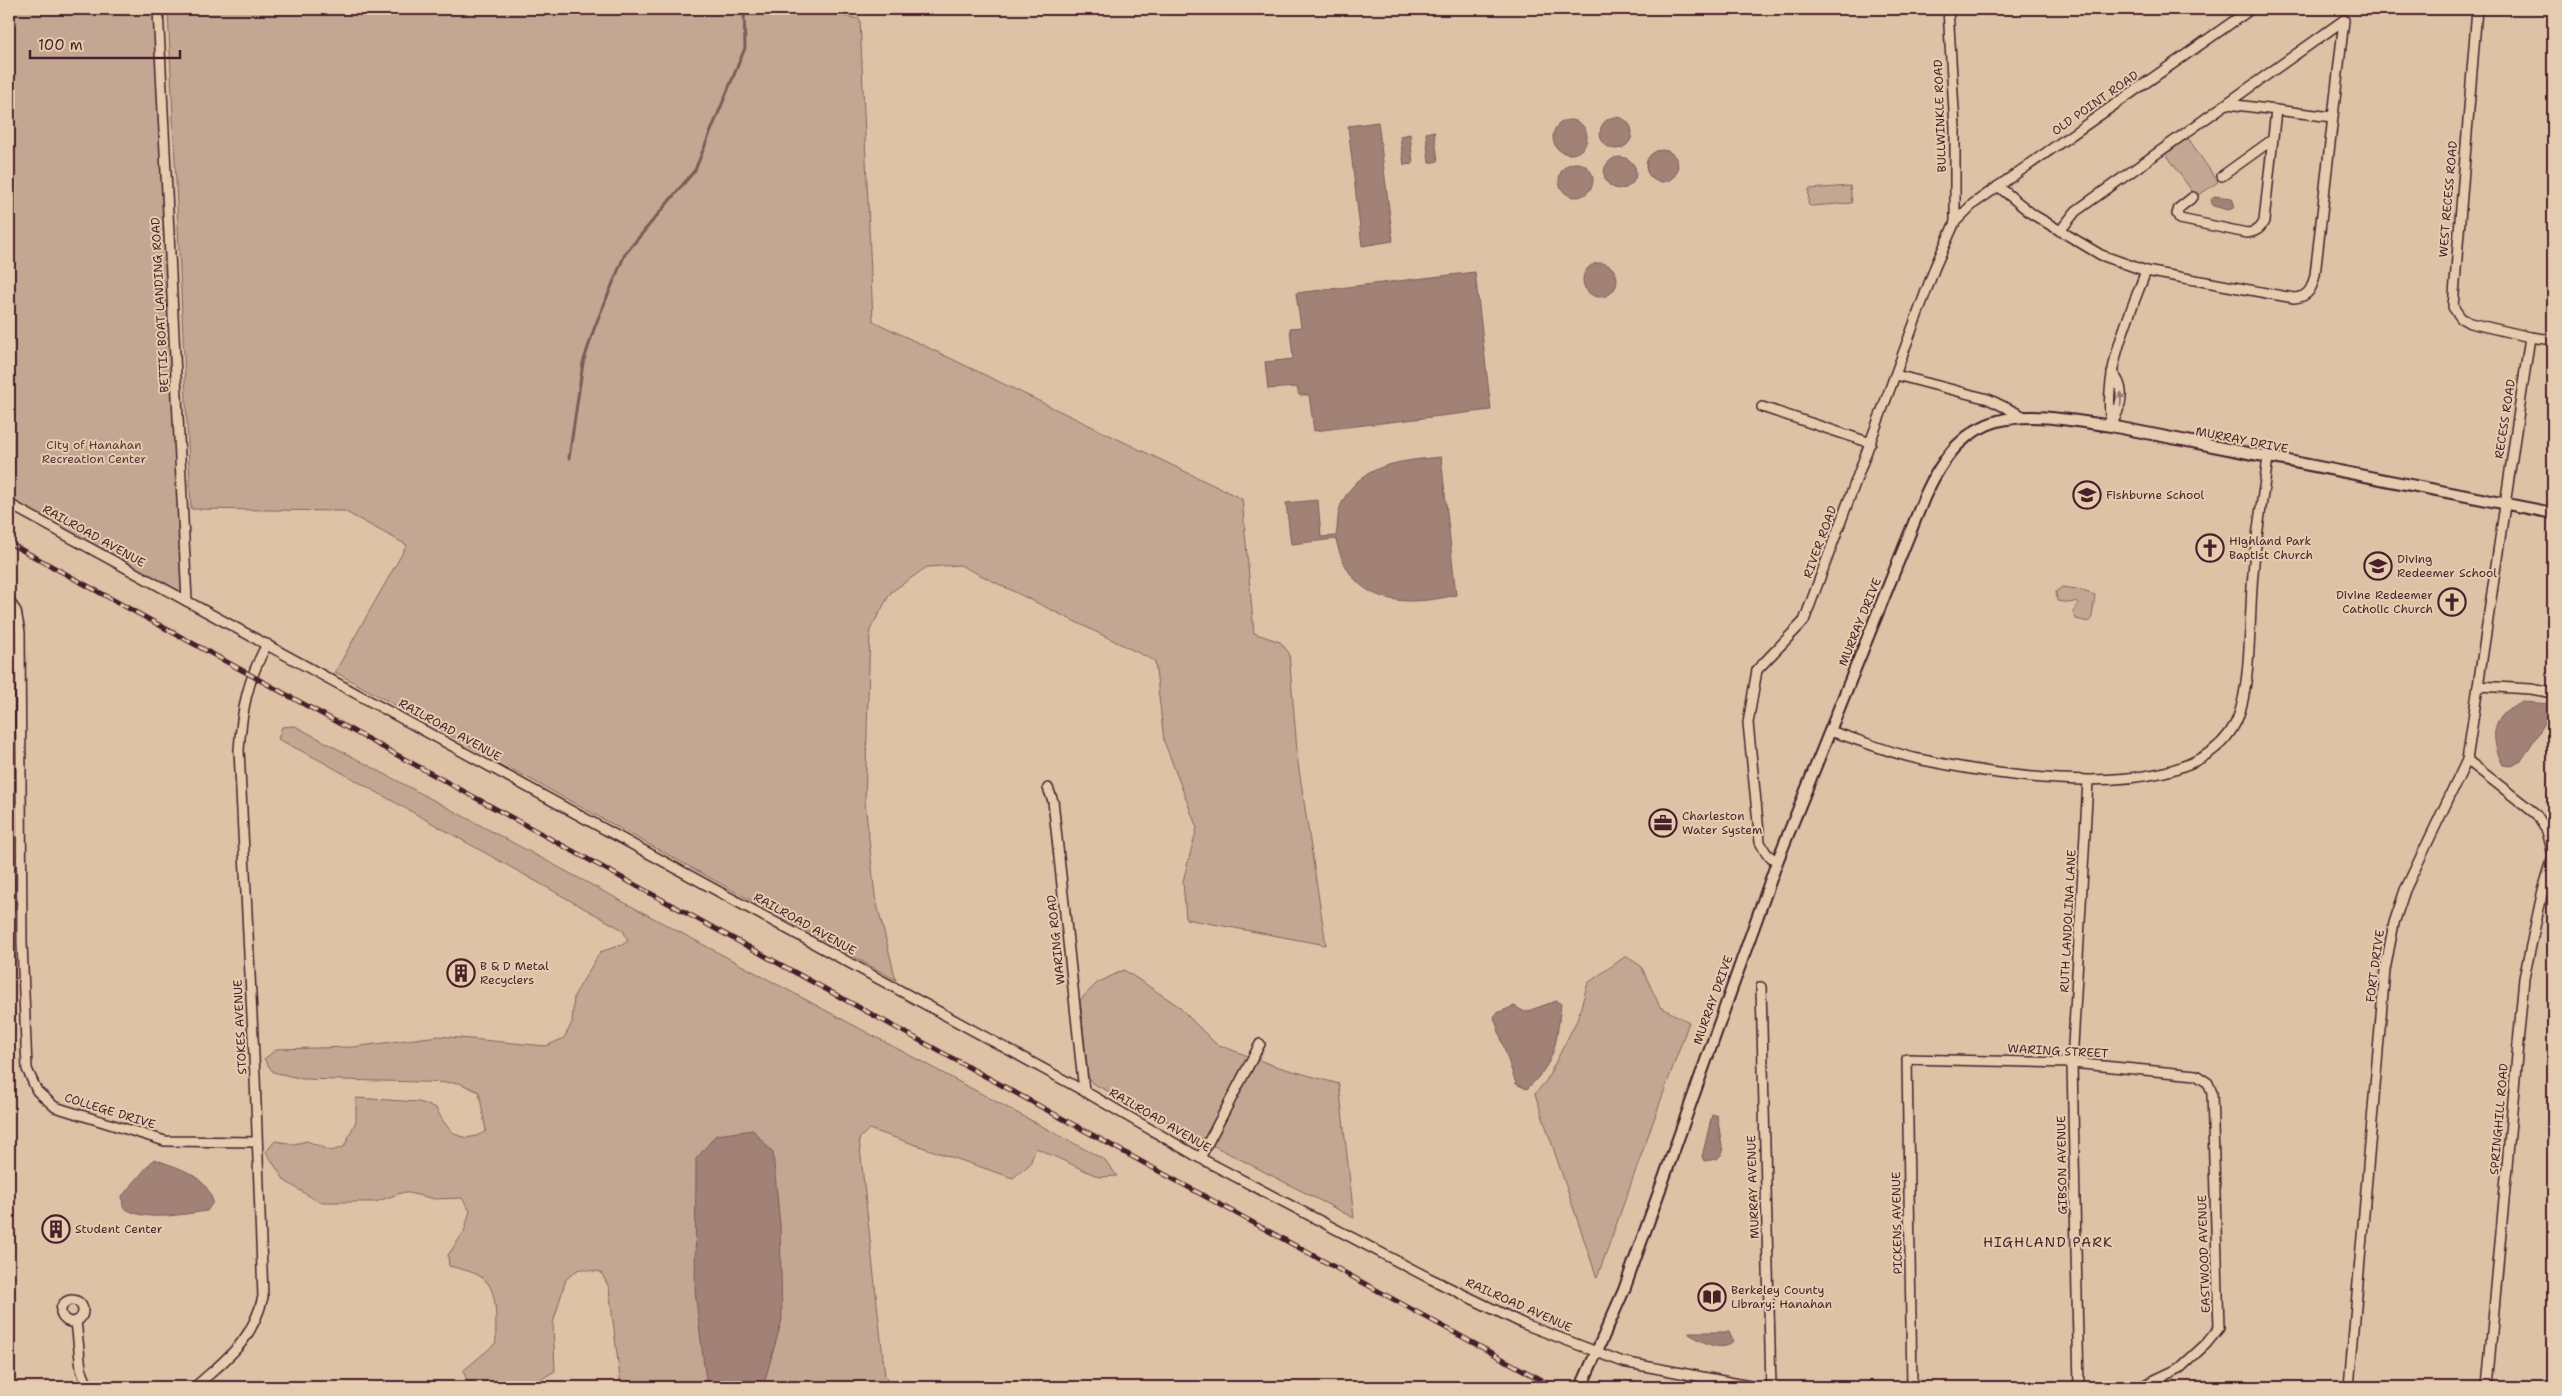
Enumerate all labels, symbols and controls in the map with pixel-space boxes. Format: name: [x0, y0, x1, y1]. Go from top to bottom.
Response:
scale bar: [30, 28, 180, 60]
text: 100 m: [38, 35, 83, 55]
street label: BULLWINKLE ROAD: [1930, 59, 1950, 173]
street label: OLD POINT ROAD: [2048, 67, 2142, 139]
street label: WEST RECESS ROAD: [2435, 140, 2461, 258]
street label: BETTIS BOAT LANDING ROAD: [147, 217, 173, 393]
street label: RECESS ROAD: [2491, 378, 2519, 460]
one-way arrow: [2117, 391, 2125, 407]
street label: MURRAY DRIVE: [2194, 423, 2290, 457]
park label: City of Hanahan Recreation Center: [42, 437, 147, 467]
school or university icon: Fishburne School: [2072, 480, 2102, 510]
place label: Fishburne School: [2106, 487, 2204, 503]
street label: RAILROAD AVENUE: [40, 501, 148, 571]
street label: RIVER ROAD: [1799, 503, 1841, 580]
church icon: Highland Park Baptist Church: [2195, 533, 2225, 563]
place label: Highland Park Baptist Church: [2229, 533, 2313, 563]
school or university icon: Diving Redeemer School: [2363, 551, 2393, 581]
place label: Diving Redeemer School: [2397, 551, 2497, 581]
street label: MURRAY DRIVE: [1835, 575, 1885, 669]
place label: Divine Redeemer Catholic Church: [2336, 587, 2433, 617]
church icon: Divine Redeemer Catholic Church: [2437, 587, 2467, 617]
street label: RAILROAD AVENUE: [396, 695, 504, 765]
office icon: Charleston Water System: [1648, 808, 1678, 838]
place label: Charleston Water System: [1682, 808, 1762, 838]
street label: RUTH LANDOLINA LANE: [2056, 849, 2080, 993]
street label: RAILROAD AVENUE: [751, 889, 859, 959]
street label: WARING ROAD: [1043, 894, 1069, 986]
street label: FORT DRIVE: [2362, 929, 2388, 1003]
street label: MURRAY DRIVE: [1689, 953, 1737, 1047]
building icon: B & D Metal Recyclers: [446, 958, 476, 988]
place label: B & D Metal Recyclers: [480, 958, 549, 988]
street label: STOKES AVENUE: [230, 979, 250, 1075]
street label: WARING STREET: [2007, 1040, 2109, 1062]
street label: SPRINGHILL ROAD: [2486, 1062, 2512, 1176]
street label: RAILROAD AVENUE: [1106, 1084, 1214, 1156]
street label: COLLEGE DRIVE: [62, 1090, 158, 1132]
street label: GIBSON AVENUE: [2053, 1115, 2071, 1215]
street label: MURRAY AVENUE: [1743, 1135, 1763, 1239]
street label: PICKENS AVENUE: [1888, 1171, 1906, 1275]
street label: EASTWOOD AVENUE: [2194, 1195, 2214, 1313]
building icon: Student Center: [41, 1214, 71, 1244]
place label: Student Center: [75, 1221, 163, 1237]
district label: HIGHLAND PARK: [1983, 1233, 2113, 1251]
street label: RAILROAD AVENUE: [1463, 1274, 1575, 1336]
library icon: Berkeley County Library: Hanahan: [1697, 1282, 1727, 1312]
place label: Berkeley County Library: Hanahan: [1731, 1282, 1832, 1312]

